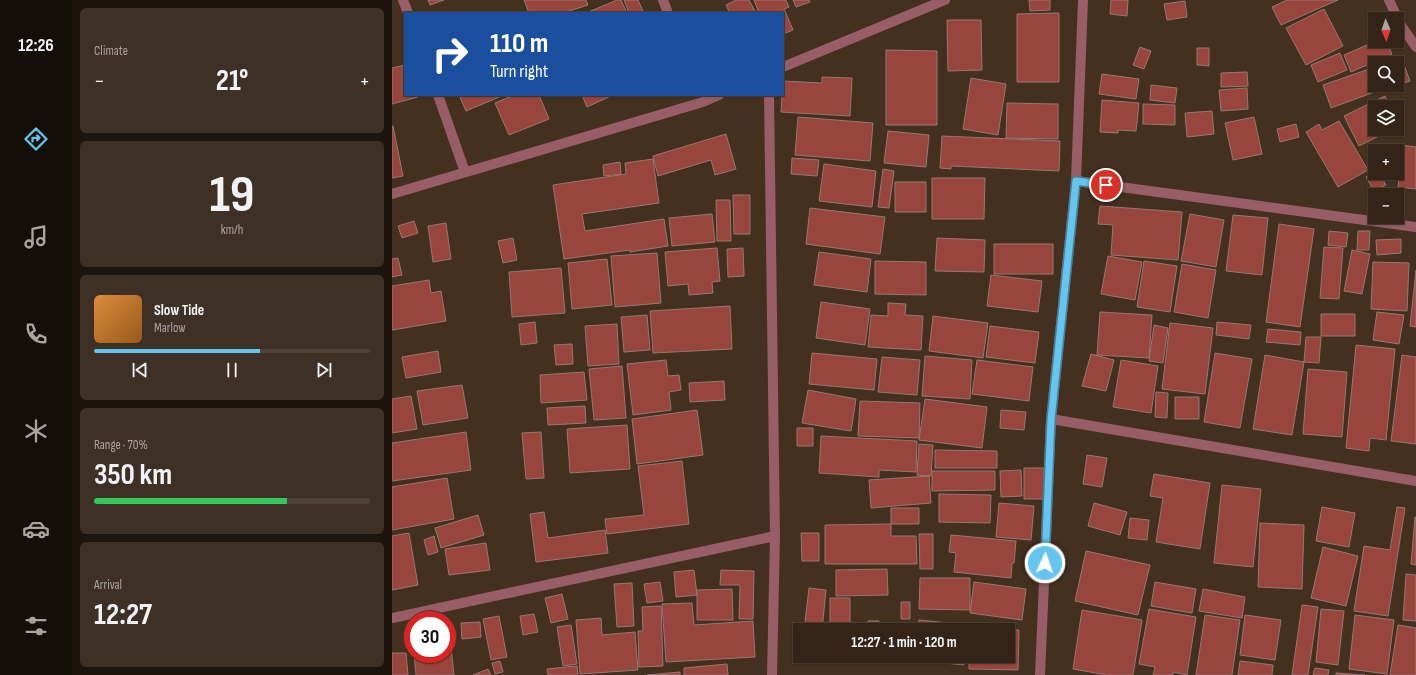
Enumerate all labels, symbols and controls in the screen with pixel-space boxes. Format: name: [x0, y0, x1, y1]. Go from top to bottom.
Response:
north arrow: [1368, 12, 1404, 48]
map controls: [1368, 12, 1404, 224]
text: 110 m: [490, 27, 548, 60]
icon: right: [424, 28, 476, 80]
text: 12:26: [18, 35, 54, 56]
text: Climate: [94, 43, 128, 59]
button: search: [1368, 56, 1404, 92]
text: Turn right: [490, 61, 548, 82]
text: 21°: [216, 63, 248, 99]
text: −: [94, 68, 105, 95]
text: +: [359, 68, 370, 95]
button: layers: [1368, 100, 1404, 136]
icon: directions: [22, 125, 50, 153]
button: +: [1368, 144, 1404, 180]
text: 19: [209, 164, 255, 227]
pin: [1089, 168, 1123, 202]
icon: arrive: [1095, 174, 1117, 196]
button: −: [1368, 188, 1404, 224]
text: km/h: [221, 222, 243, 238]
icon: music: [22, 223, 50, 251]
text: Slow Tide: [154, 301, 204, 320]
icon: phone: [22, 320, 50, 348]
text: Marlow: [154, 320, 186, 336]
icon: previous: [129, 359, 151, 381]
icon: pause: [221, 359, 243, 381]
icon: next: [313, 359, 335, 381]
icon: climate: [22, 417, 50, 445]
text: Range · 70%: [94, 437, 148, 453]
text: 350 km: [94, 457, 172, 493]
icon: car: [22, 515, 50, 543]
position arrow: [1024, 542, 1066, 584]
text: Arrival: [94, 577, 122, 593]
text: 12:27: [94, 597, 152, 633]
speed limit sign: 30: [404, 611, 456, 663]
icon: filters: [22, 612, 50, 640]
text: 12:27 · 1 min · 120 m: [851, 633, 957, 652]

